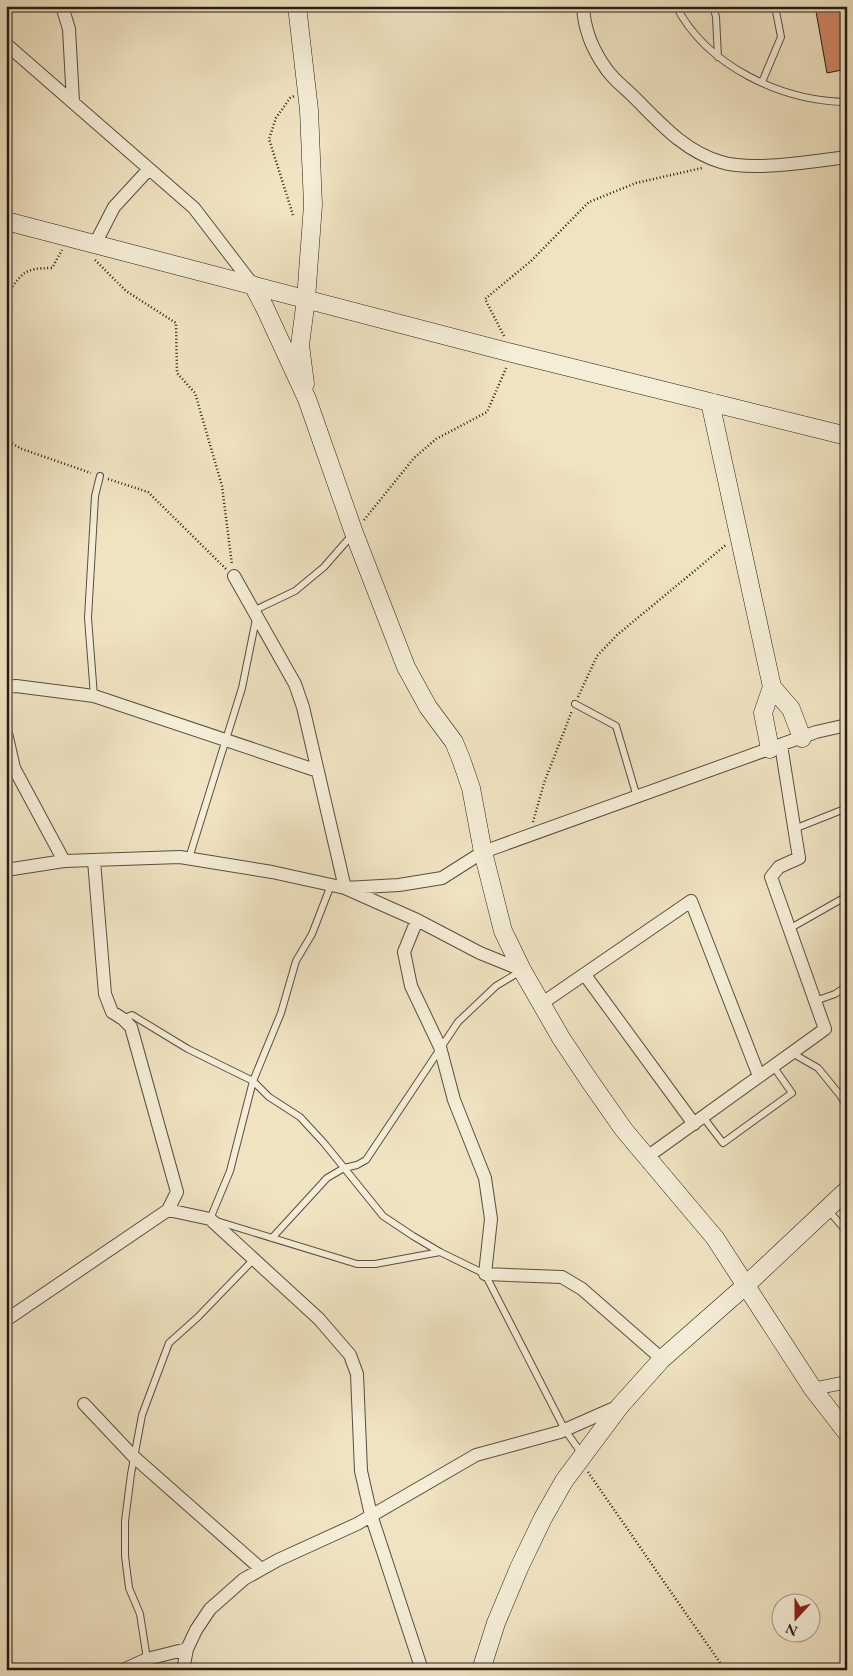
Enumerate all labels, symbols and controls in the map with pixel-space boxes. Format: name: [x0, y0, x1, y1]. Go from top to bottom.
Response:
north arrow: [770, 1594, 820, 1644]
text: N: [782, 1619, 800, 1641]

